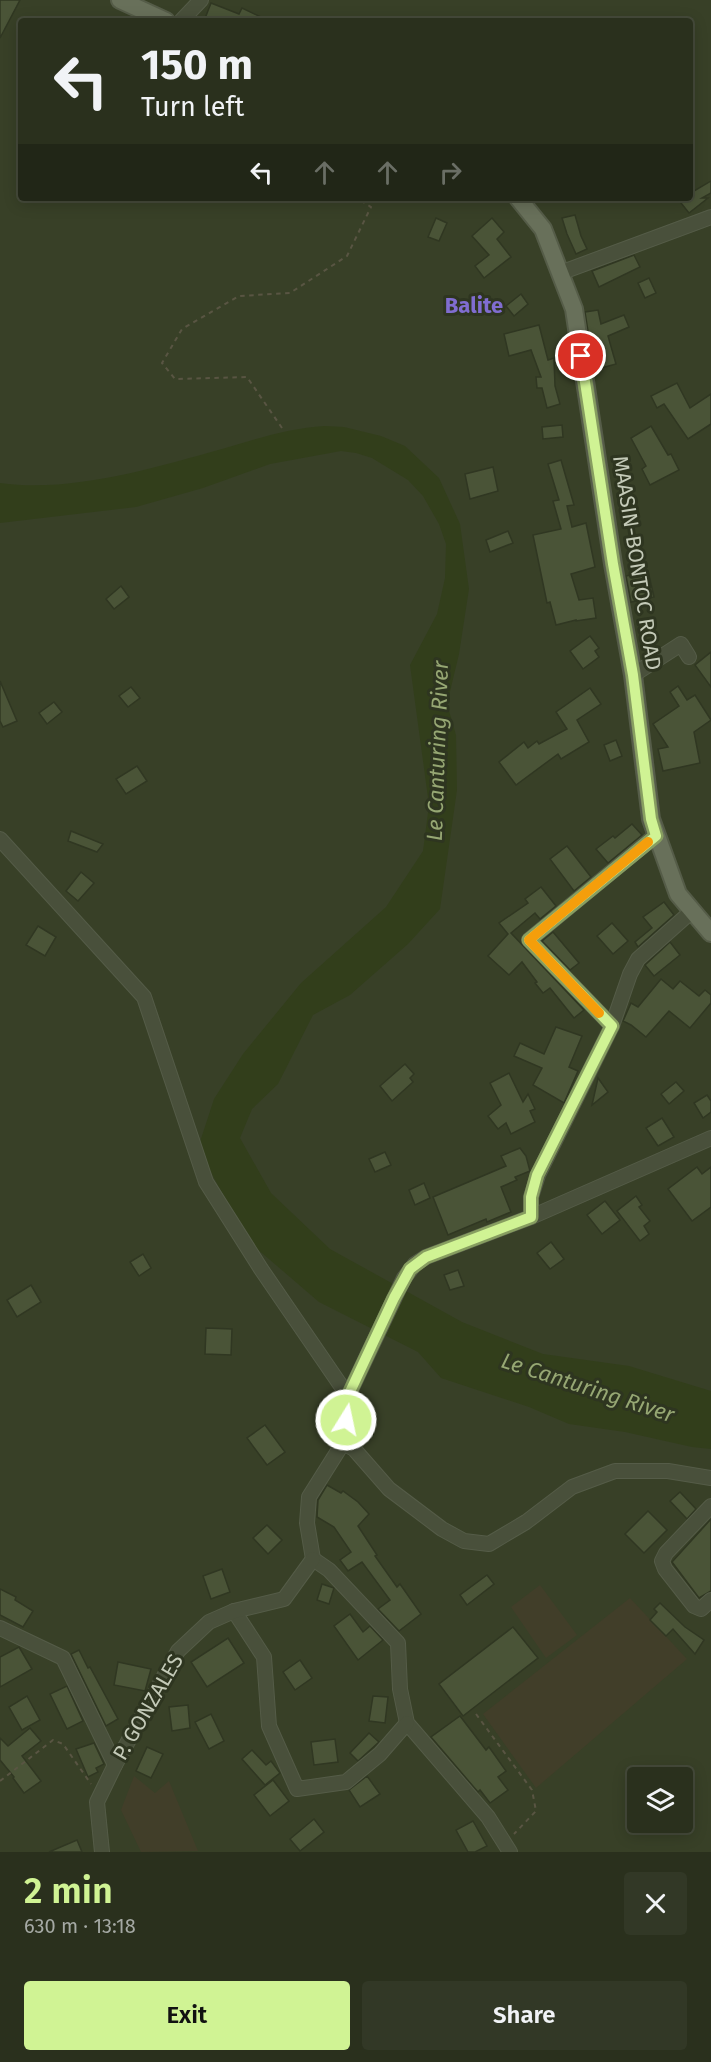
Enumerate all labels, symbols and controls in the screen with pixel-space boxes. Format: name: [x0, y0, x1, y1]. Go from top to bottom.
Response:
text: 150 m: [141, 40, 253, 90]
icon: left: [42, 42, 120, 120]
text: Turn left: [141, 91, 244, 123]
icon: left: [245, 156, 278, 189]
icon: ahead: [308, 156, 341, 189]
icon: ahead: [371, 156, 404, 189]
icon: right: [434, 156, 467, 189]
district label: Balite: [445, 292, 503, 319]
pin: [555, 330, 606, 381]
icon: arrive: [564, 339, 597, 372]
street label: MAASIN-BONTOC ROAD: [607, 454, 667, 672]
water label: Le Canturing River: [421, 660, 454, 842]
water label: Le Canturing River: [498, 1347, 678, 1428]
position arrow: [314, 1388, 378, 1452]
street label: P. GONZALES: [107, 1649, 189, 1765]
map controls: [627, 1767, 693, 1833]
button: layers: [627, 1767, 693, 1833]
text: 2 min: [24, 1869, 113, 1913]
button: close: [624, 1872, 687, 1935]
text: 630 m · 13:18: [24, 1914, 136, 1938]
button: Exit: [24, 1981, 350, 2050]
button: Share: [362, 1981, 687, 2050]

